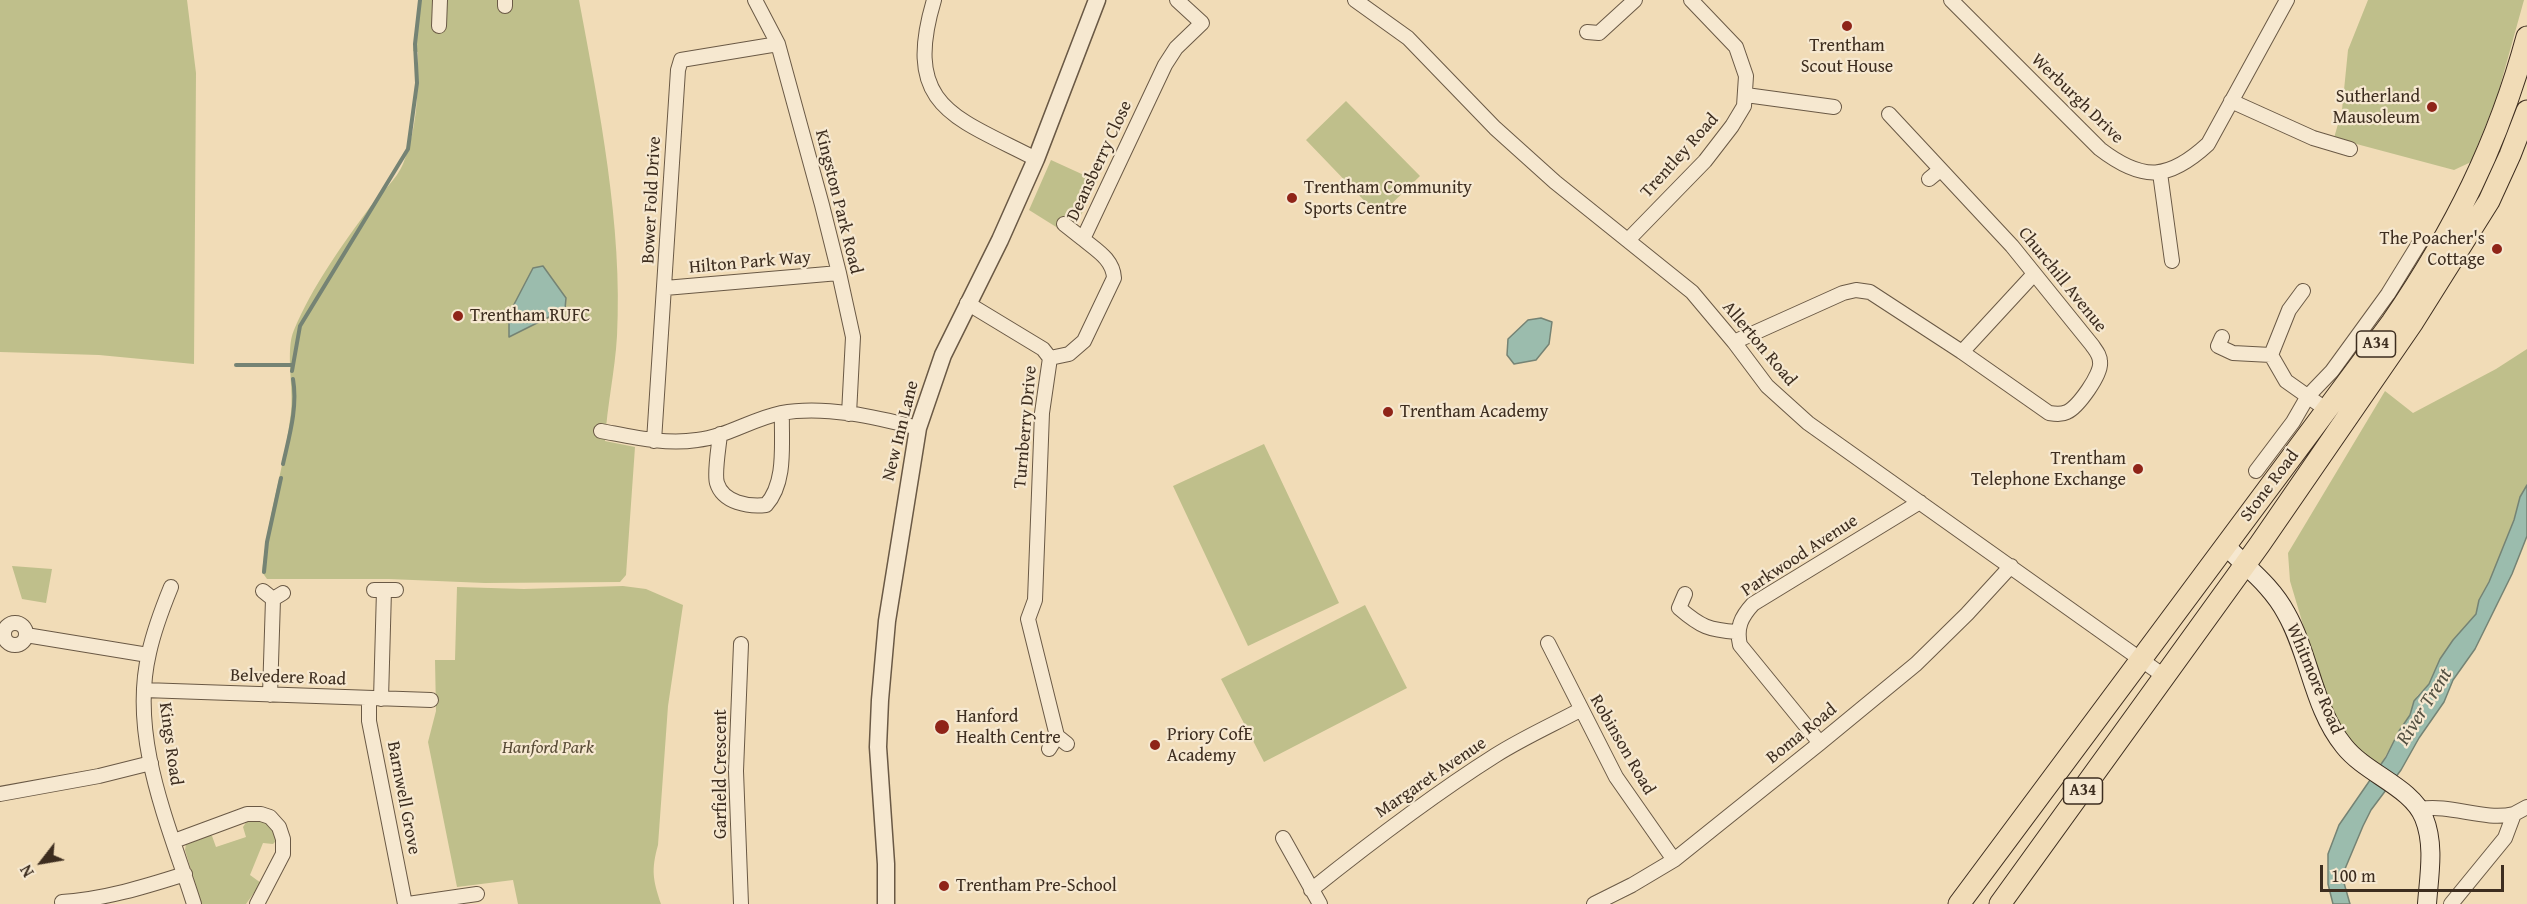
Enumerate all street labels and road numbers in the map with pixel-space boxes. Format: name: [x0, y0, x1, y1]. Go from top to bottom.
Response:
street label: Werburgh Drive: [2026, 49, 2128, 149]
street label: Deansberry Close: [1063, 97, 1137, 225]
street label: Trentley Road: [1636, 109, 1724, 203]
street label: Kingston Park Road: [810, 128, 866, 276]
street label: Bower Fold Drive: [638, 136, 666, 264]
street label: Churchill Avenue: [2013, 223, 2111, 337]
street label: Hilton Park Way: [688, 247, 812, 279]
street label: Allerton Road: [1717, 297, 1801, 391]
road number: A34: [2356, 331, 2396, 357]
street label: Turnberry Drive: [1010, 365, 1042, 489]
street label: New Inn Lane: [878, 379, 924, 483]
street label: Stone Road: [2236, 446, 2304, 526]
street label: Parkwood Avenue: [1738, 510, 1862, 602]
street label: Whitmore Road: [2281, 621, 2347, 737]
street label: Belvedere Road: [230, 665, 346, 691]
street label: Robinson Road: [1585, 691, 1659, 799]
street label: Boma Road: [1762, 699, 1842, 769]
street label: Kings Road: [153, 701, 187, 787]
street label: Garfield Crescent: [710, 709, 732, 839]
street label: Margaret Avenue: [1371, 733, 1491, 823]
street label: Barnwell Grove: [381, 740, 425, 856]
road number: A34: [2064, 778, 2102, 804]

